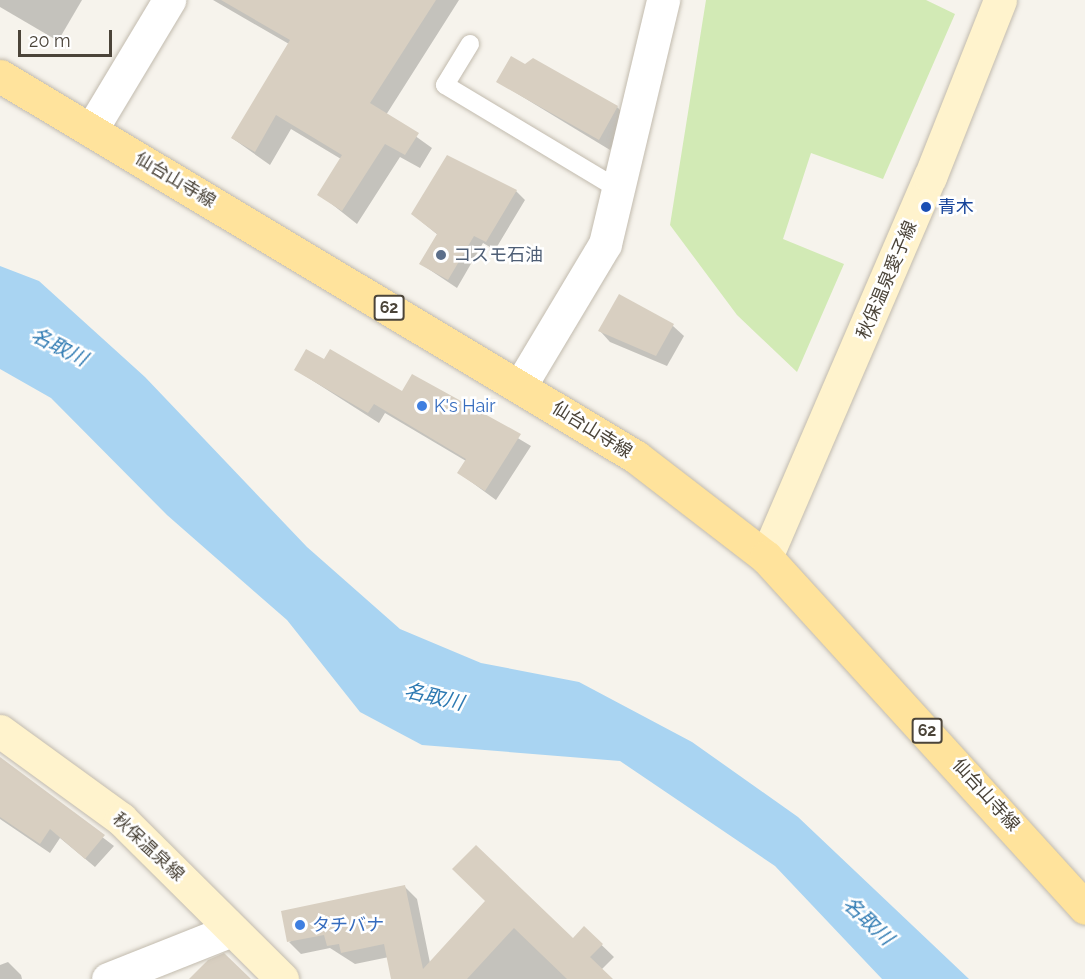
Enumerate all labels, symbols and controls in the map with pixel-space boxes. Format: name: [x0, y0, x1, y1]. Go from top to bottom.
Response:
scale bar: [21, 18, 116, 56]
text: 20 m: [29, 30, 71, 51]
street label: 仙台山寺線: [131, 148, 219, 212]
place label: 青木: [938, 196, 974, 218]
marker: 青木: [919, 200, 933, 214]
street label: 秋保温泉愛子線: [852, 218, 922, 342]
place label: コスモ石油: [453, 244, 543, 266]
marker: コスモ石油: [434, 248, 448, 262]
road number: 62: [372, 295, 406, 321]
water label: 名取川: [27, 323, 91, 371]
place label: K's Hair: [434, 395, 495, 417]
street label: 仙台山寺線: [548, 397, 636, 463]
marker: K's Hair: [415, 399, 429, 413]
water label: 名取川: [402, 679, 466, 715]
road number: 62: [910, 718, 944, 744]
street label: 仙台山寺線: [948, 754, 1024, 836]
street label: 秋保温泉線: [108, 808, 188, 886]
water label: 名取川: [838, 892, 898, 950]
place label: タチバナ: [312, 914, 384, 936]
marker: タチバナ: [293, 918, 307, 932]

